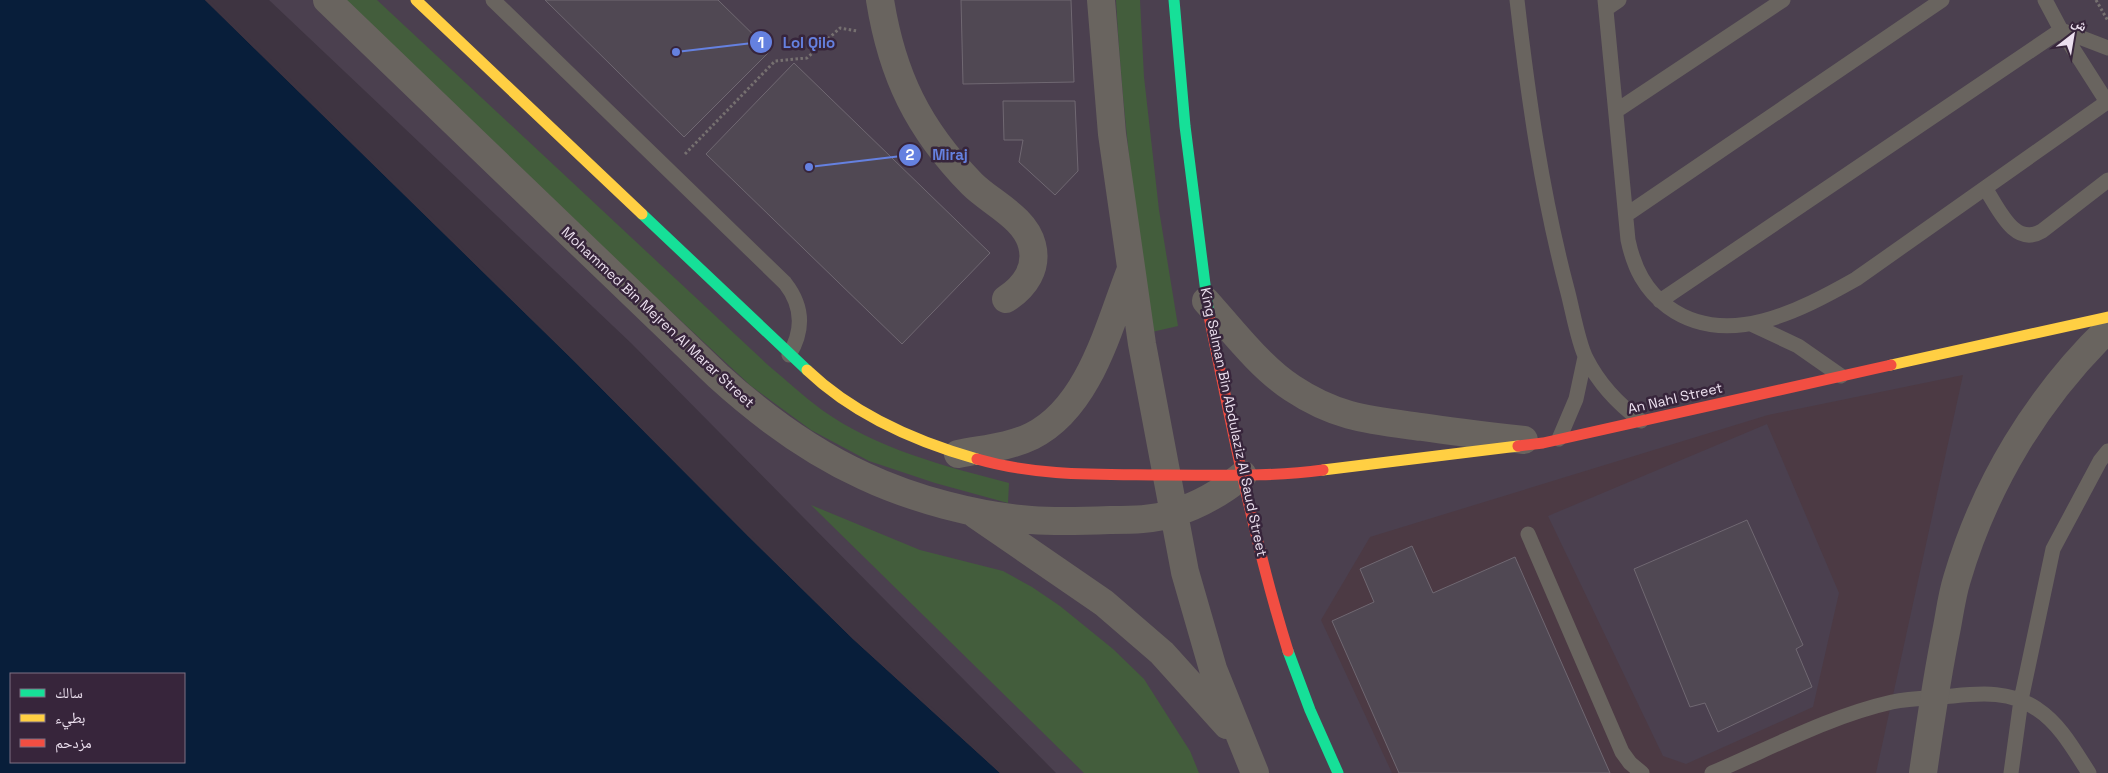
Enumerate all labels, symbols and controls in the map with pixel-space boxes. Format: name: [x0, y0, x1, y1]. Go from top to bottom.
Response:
north arrow: [2048, 10, 2098, 60]
text: ش: [2069, 12, 2091, 35]
callout: Lol Qilo: [748, 27, 845, 57]
text: 1: [758, 33, 764, 52]
text: Lol Qilo: [783, 33, 835, 52]
callout: Miraj: [898, 140, 978, 170]
text: 2: [906, 145, 915, 164]
text: Miraj: [932, 145, 968, 164]
street label: Mohammed Bin Mejren Al Marar Street: [558, 223, 758, 411]
street label: King Salman Bin Abdulaziz Al Saud Street: [1197, 286, 1271, 558]
street label: An Nahl Street: [1626, 378, 1724, 418]
legend: [10, 673, 185, 763]
text: سالك: [55, 683, 83, 702]
text: بطيء: [55, 708, 85, 730]
text: مزدحم: [55, 733, 92, 753]

